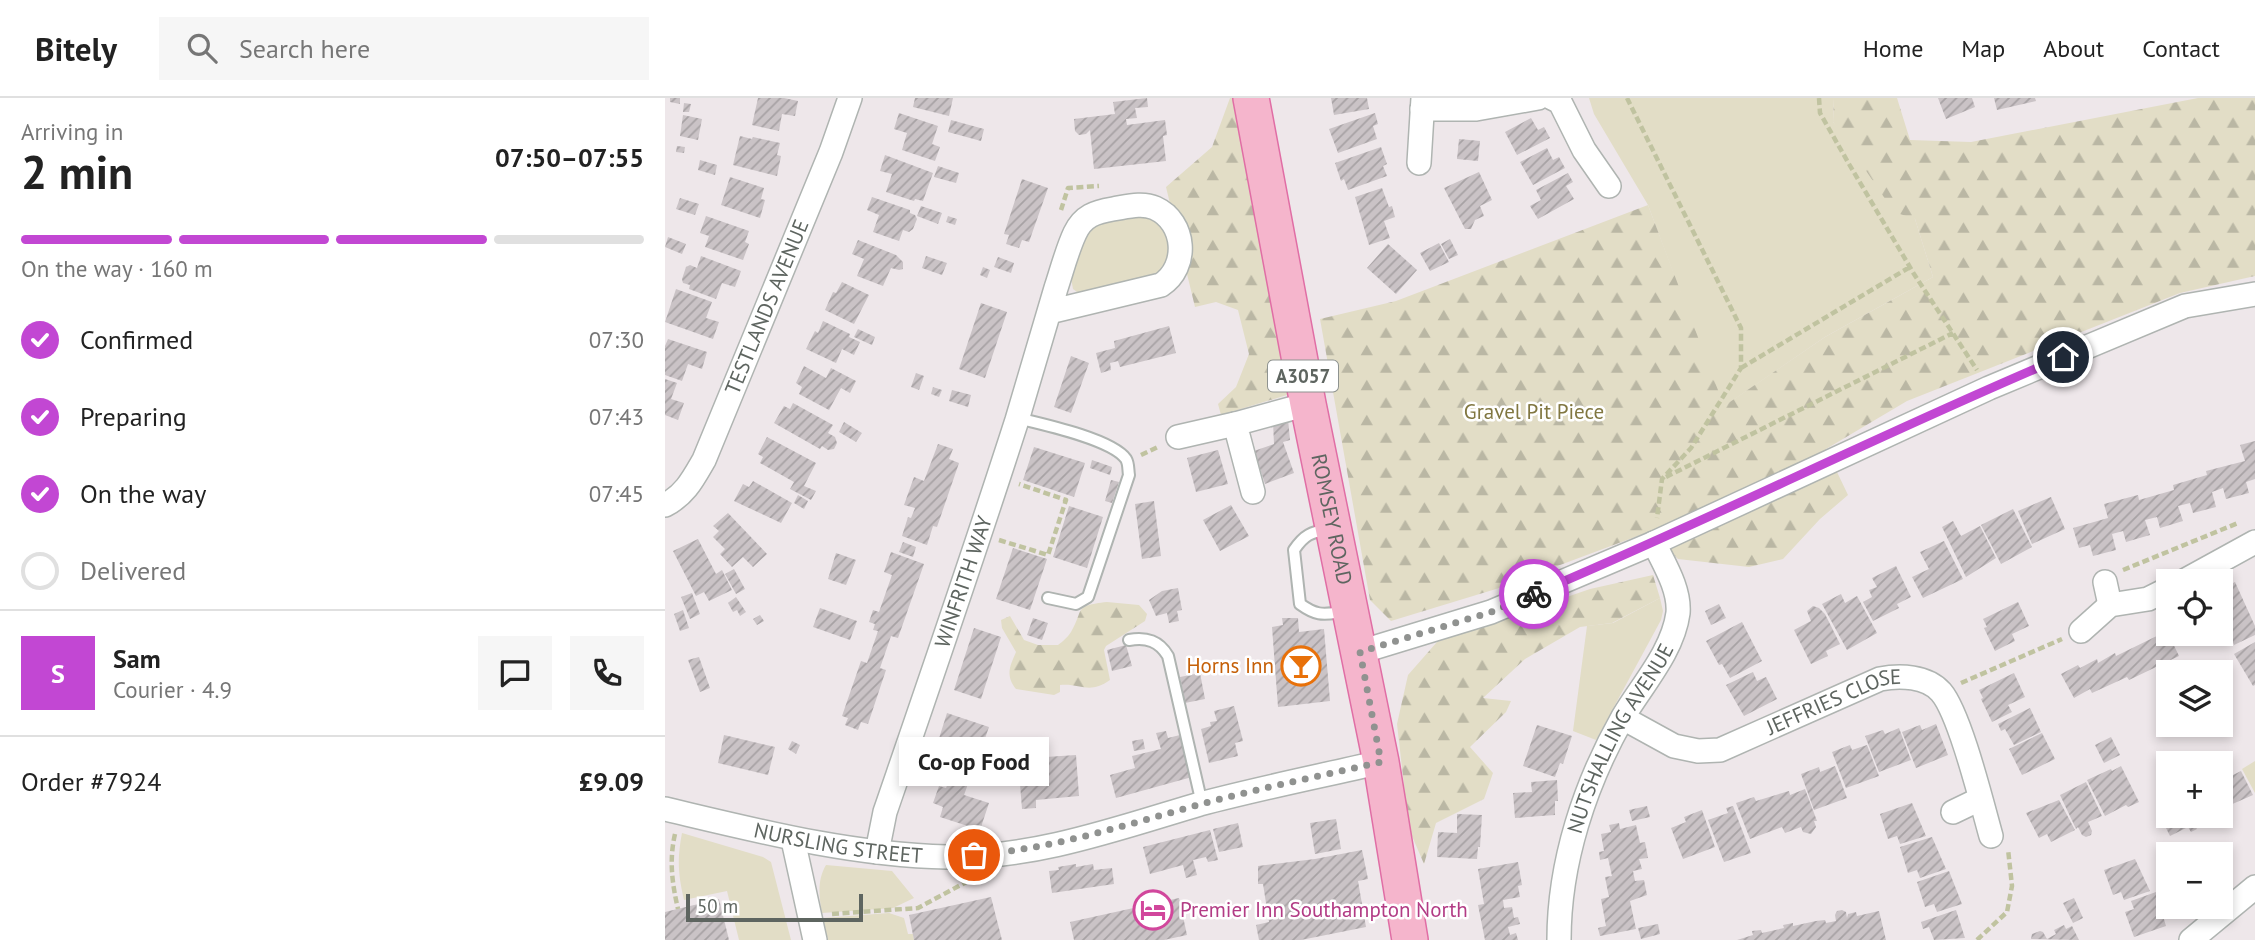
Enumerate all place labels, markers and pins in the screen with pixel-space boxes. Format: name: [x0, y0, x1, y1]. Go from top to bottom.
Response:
pin: [2033, 327, 2093, 387]
bar icon: Horns Inn: [1280, 645, 1322, 687]
place label: Horns Inn: [1186, 652, 1274, 679]
callout: Co-op Food: [899, 736, 1049, 785]
pin: [944, 825, 1004, 885]
hotel icon: Premier Inn Southampton North: [1132, 889, 1174, 931]
place label: Premier Inn Southampton North: [1180, 896, 1468, 923]

